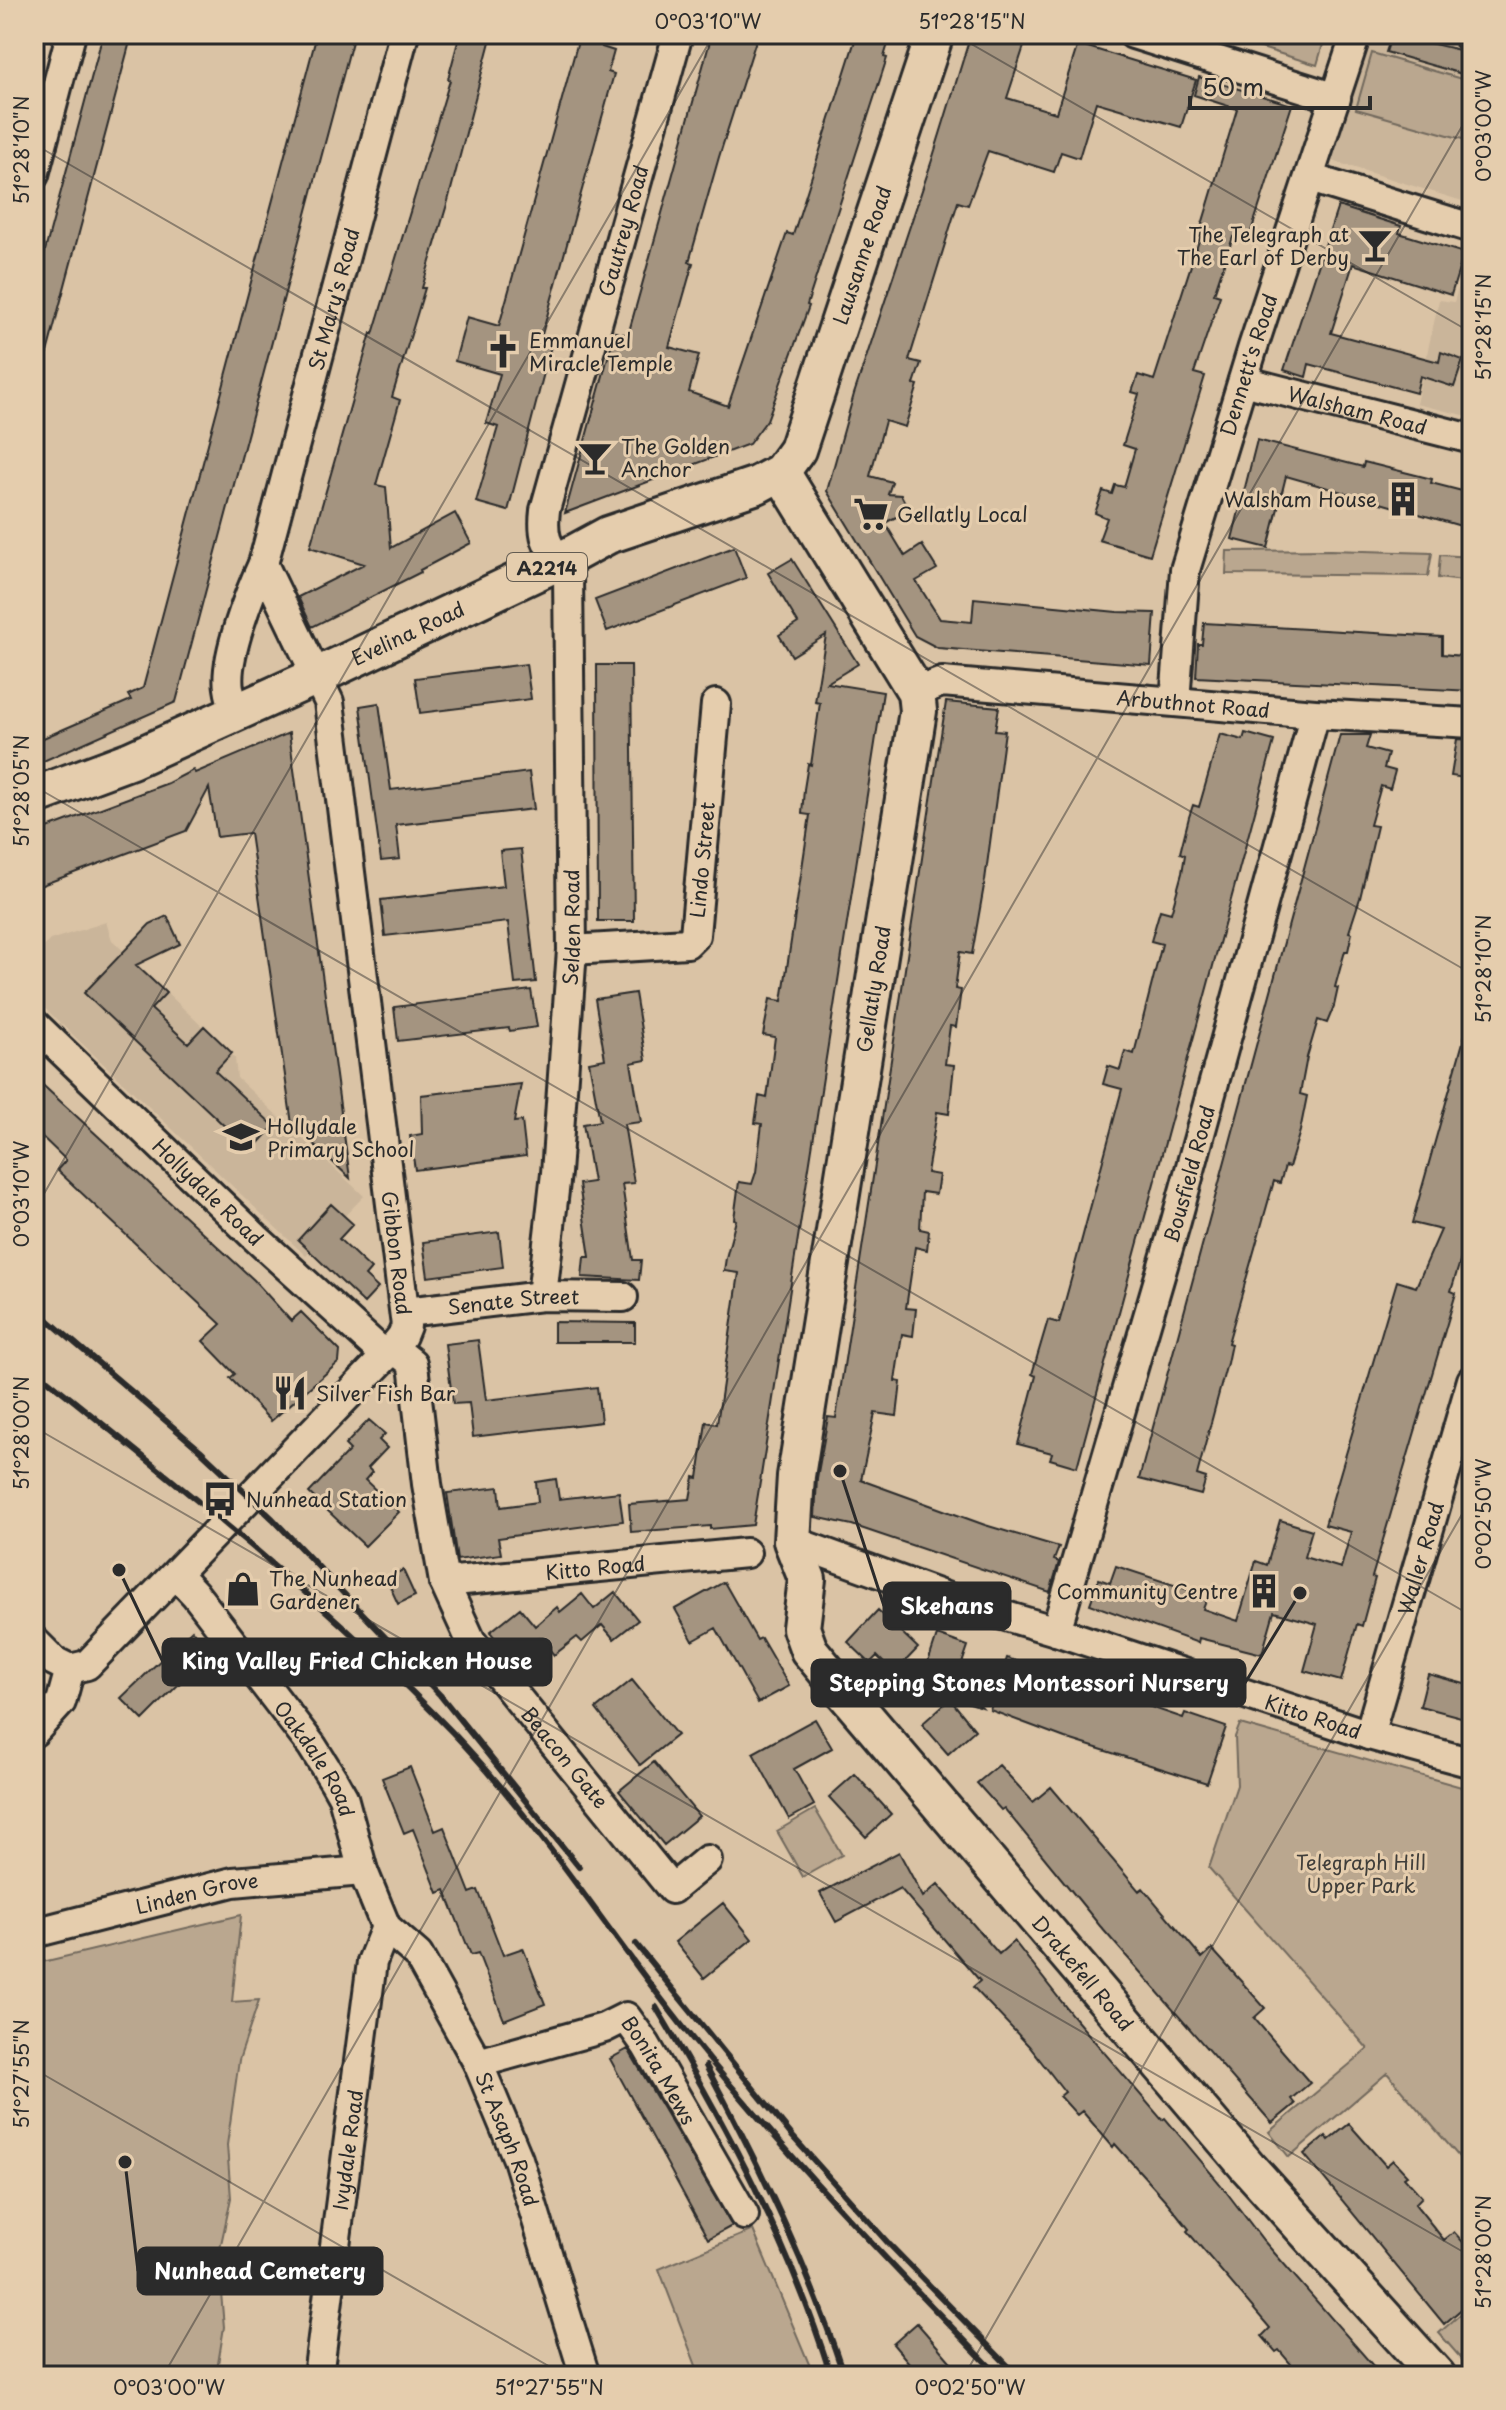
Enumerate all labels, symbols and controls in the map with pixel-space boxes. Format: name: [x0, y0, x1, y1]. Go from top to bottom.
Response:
text: 0°03'10"W: [655, 6, 762, 36]
text: 51°28'15"N: [918, 6, 1026, 36]
scale bar: [1190, 60, 1370, 110]
text: 50 m: [1202, 68, 1264, 104]
text: 0°03'00"W: [1468, 69, 1498, 182]
text: 51°28'10"N: [6, 95, 36, 205]
street label: Gautrey Road: [590, 161, 656, 300]
street label: Lausanne Road: [825, 182, 899, 329]
place label: The Telegraph at The Earl of Derby: [1177, 219, 1349, 272]
street label: St Mary's Road: [300, 224, 367, 373]
bar icon: The Telegraph at The Earl of Derby: [1356, 226, 1394, 264]
text: 51°28'15"N: [1468, 273, 1498, 381]
street label: Dennett's Road: [1212, 290, 1285, 440]
place label: Emmanuel Miracle Temple: [529, 325, 673, 378]
church icon: Emmanuel Miracle Temple: [484, 332, 522, 370]
street label: Walsham Road: [1285, 378, 1430, 442]
place label: The Golden Anchor: [621, 431, 730, 484]
bar icon: The Golden Anchor: [576, 439, 614, 477]
building icon: Walsham House: [1384, 480, 1422, 518]
place label: Walsham House: [1224, 484, 1377, 514]
supermarket icon: Gellatly Local: [852, 495, 890, 533]
place label: Gellatly Local: [897, 499, 1028, 529]
road number: A2214: [507, 553, 587, 581]
street label: Evelina Road: [346, 593, 469, 673]
street label: Arbuthnot Road: [1115, 682, 1271, 725]
text: 51°28'05"N: [6, 735, 36, 847]
street label: Lindo Street: [682, 801, 722, 919]
street label: Selden Road: [555, 869, 587, 986]
text: 51°28'10"N: [1468, 914, 1498, 1024]
street label: Gellatly Road: [848, 923, 898, 1055]
street label: Bousfield Road: [1155, 1102, 1222, 1246]
place label: Hollydale Primary School: [267, 1111, 414, 1164]
school or university icon: Hollydale Primary School: [222, 1118, 260, 1156]
street label: Hollydale Road: [146, 1131, 270, 1253]
text: 0°03'10"W: [6, 1140, 36, 1247]
street label: Gibbon Road: [375, 1189, 419, 1317]
street label: Senate Street: [446, 1281, 579, 1322]
restaurant icon: Silver Fish Bar: [271, 1374, 309, 1412]
text: 51°28'00"N: [6, 1376, 36, 1490]
place label: Silver Fish Bar: [316, 1378, 456, 1408]
text: 0°02'50"W: [1468, 1458, 1498, 1570]
bus stop icon: Nunhead Station: [201, 1480, 239, 1518]
place label: Nunhead Station: [246, 1484, 407, 1514]
street label: Waller Road: [1390, 1498, 1451, 1619]
street label: Kitto Road: [544, 1548, 647, 1587]
place label: The Nunhead Gardener: [269, 1563, 398, 1616]
shop icon: The Nunhead Gardener: [224, 1570, 262, 1608]
building icon: Community Centre: [1245, 1572, 1283, 1610]
place label: Community Centre: [1057, 1576, 1238, 1606]
callout: Skehans: [884, 1583, 1010, 1629]
text: Skehans: [900, 1588, 994, 1621]
callout: King Valley Fried Chicken House: [163, 1639, 551, 1685]
text: King Valley Fried Chicken House: [182, 1643, 532, 1676]
callout: Stepping Stones Montessori Nursery: [812, 1660, 1245, 1706]
text: Stepping Stones Montessori Nursery: [829, 1665, 1229, 1698]
street label: Kitto Road: [1261, 1686, 1365, 1746]
street label: Oakdale Road: [267, 1694, 363, 1820]
street label: Beacon Gate: [515, 1700, 616, 1815]
park label: Telegraph Hill Upper Park: [1296, 1847, 1426, 1900]
street label: Linden Grove: [132, 1865, 259, 1921]
street label: Drakefell Road: [1025, 1908, 1141, 2037]
street label: Bonita Mews: [615, 2009, 704, 2130]
text: 51°27'55"N: [6, 2019, 36, 2129]
street label: St Asaph Road: [468, 2067, 547, 2210]
street label: Ivydale Road: [325, 2088, 370, 2212]
text: 51°28'00"N: [1468, 2195, 1498, 2309]
callout: Nunhead Cemetery: [138, 2248, 382, 2294]
text: Nunhead Cemetery: [154, 2253, 366, 2286]
text: 0°03'00"W: [113, 2372, 226, 2402]
text: 51°27'55"N: [494, 2372, 604, 2402]
text: 0°02'50"W: [914, 2372, 1026, 2402]

